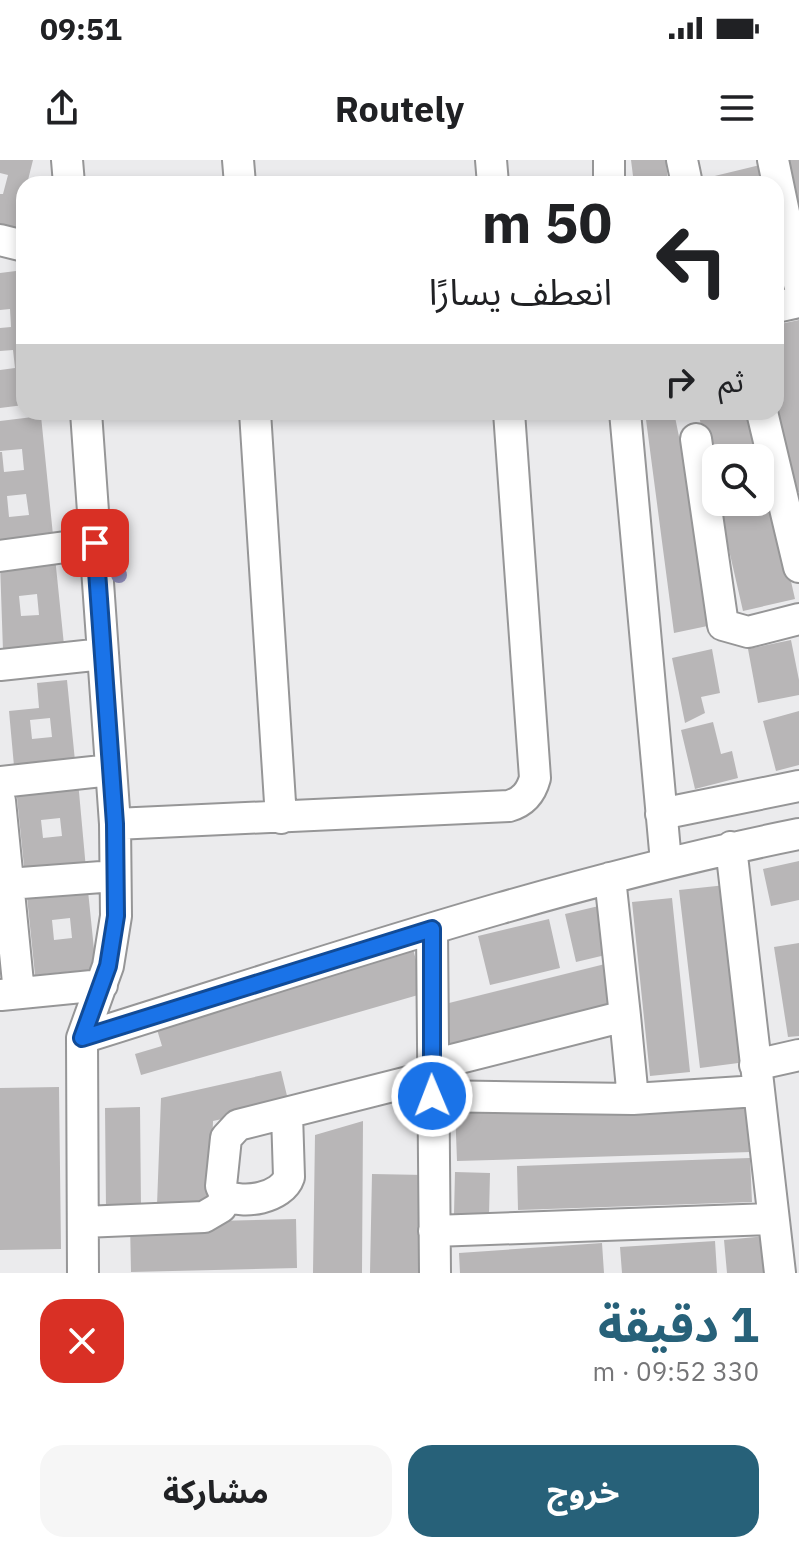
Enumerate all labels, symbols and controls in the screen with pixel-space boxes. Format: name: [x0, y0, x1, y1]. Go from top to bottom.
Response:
text: 09:51: [40, 9, 122, 48]
text: Routely: [335, 85, 464, 132]
icon: share: [40, 86, 84, 130]
icon: menu: [715, 86, 759, 130]
text: 50 m: [482, 186, 612, 258]
icon: left: [640, 208, 744, 312]
text: انعطف يسارًا: [429, 268, 612, 315]
icon: right: [658, 360, 702, 404]
text: ثم: [718, 361, 744, 400]
map controls: [702, 444, 774, 516]
button: search: [702, 444, 774, 516]
pin: [61, 509, 129, 577]
icon: arrive: [73, 521, 117, 565]
position arrow: [390, 1054, 474, 1138]
text: 1 دقيقة: [598, 1293, 759, 1355]
button: close: [40, 1299, 124, 1383]
text: 330 m · 09:52: [593, 1354, 759, 1388]
button: مشاركة: [40, 1445, 392, 1537]
button: خروج: [408, 1445, 759, 1537]

